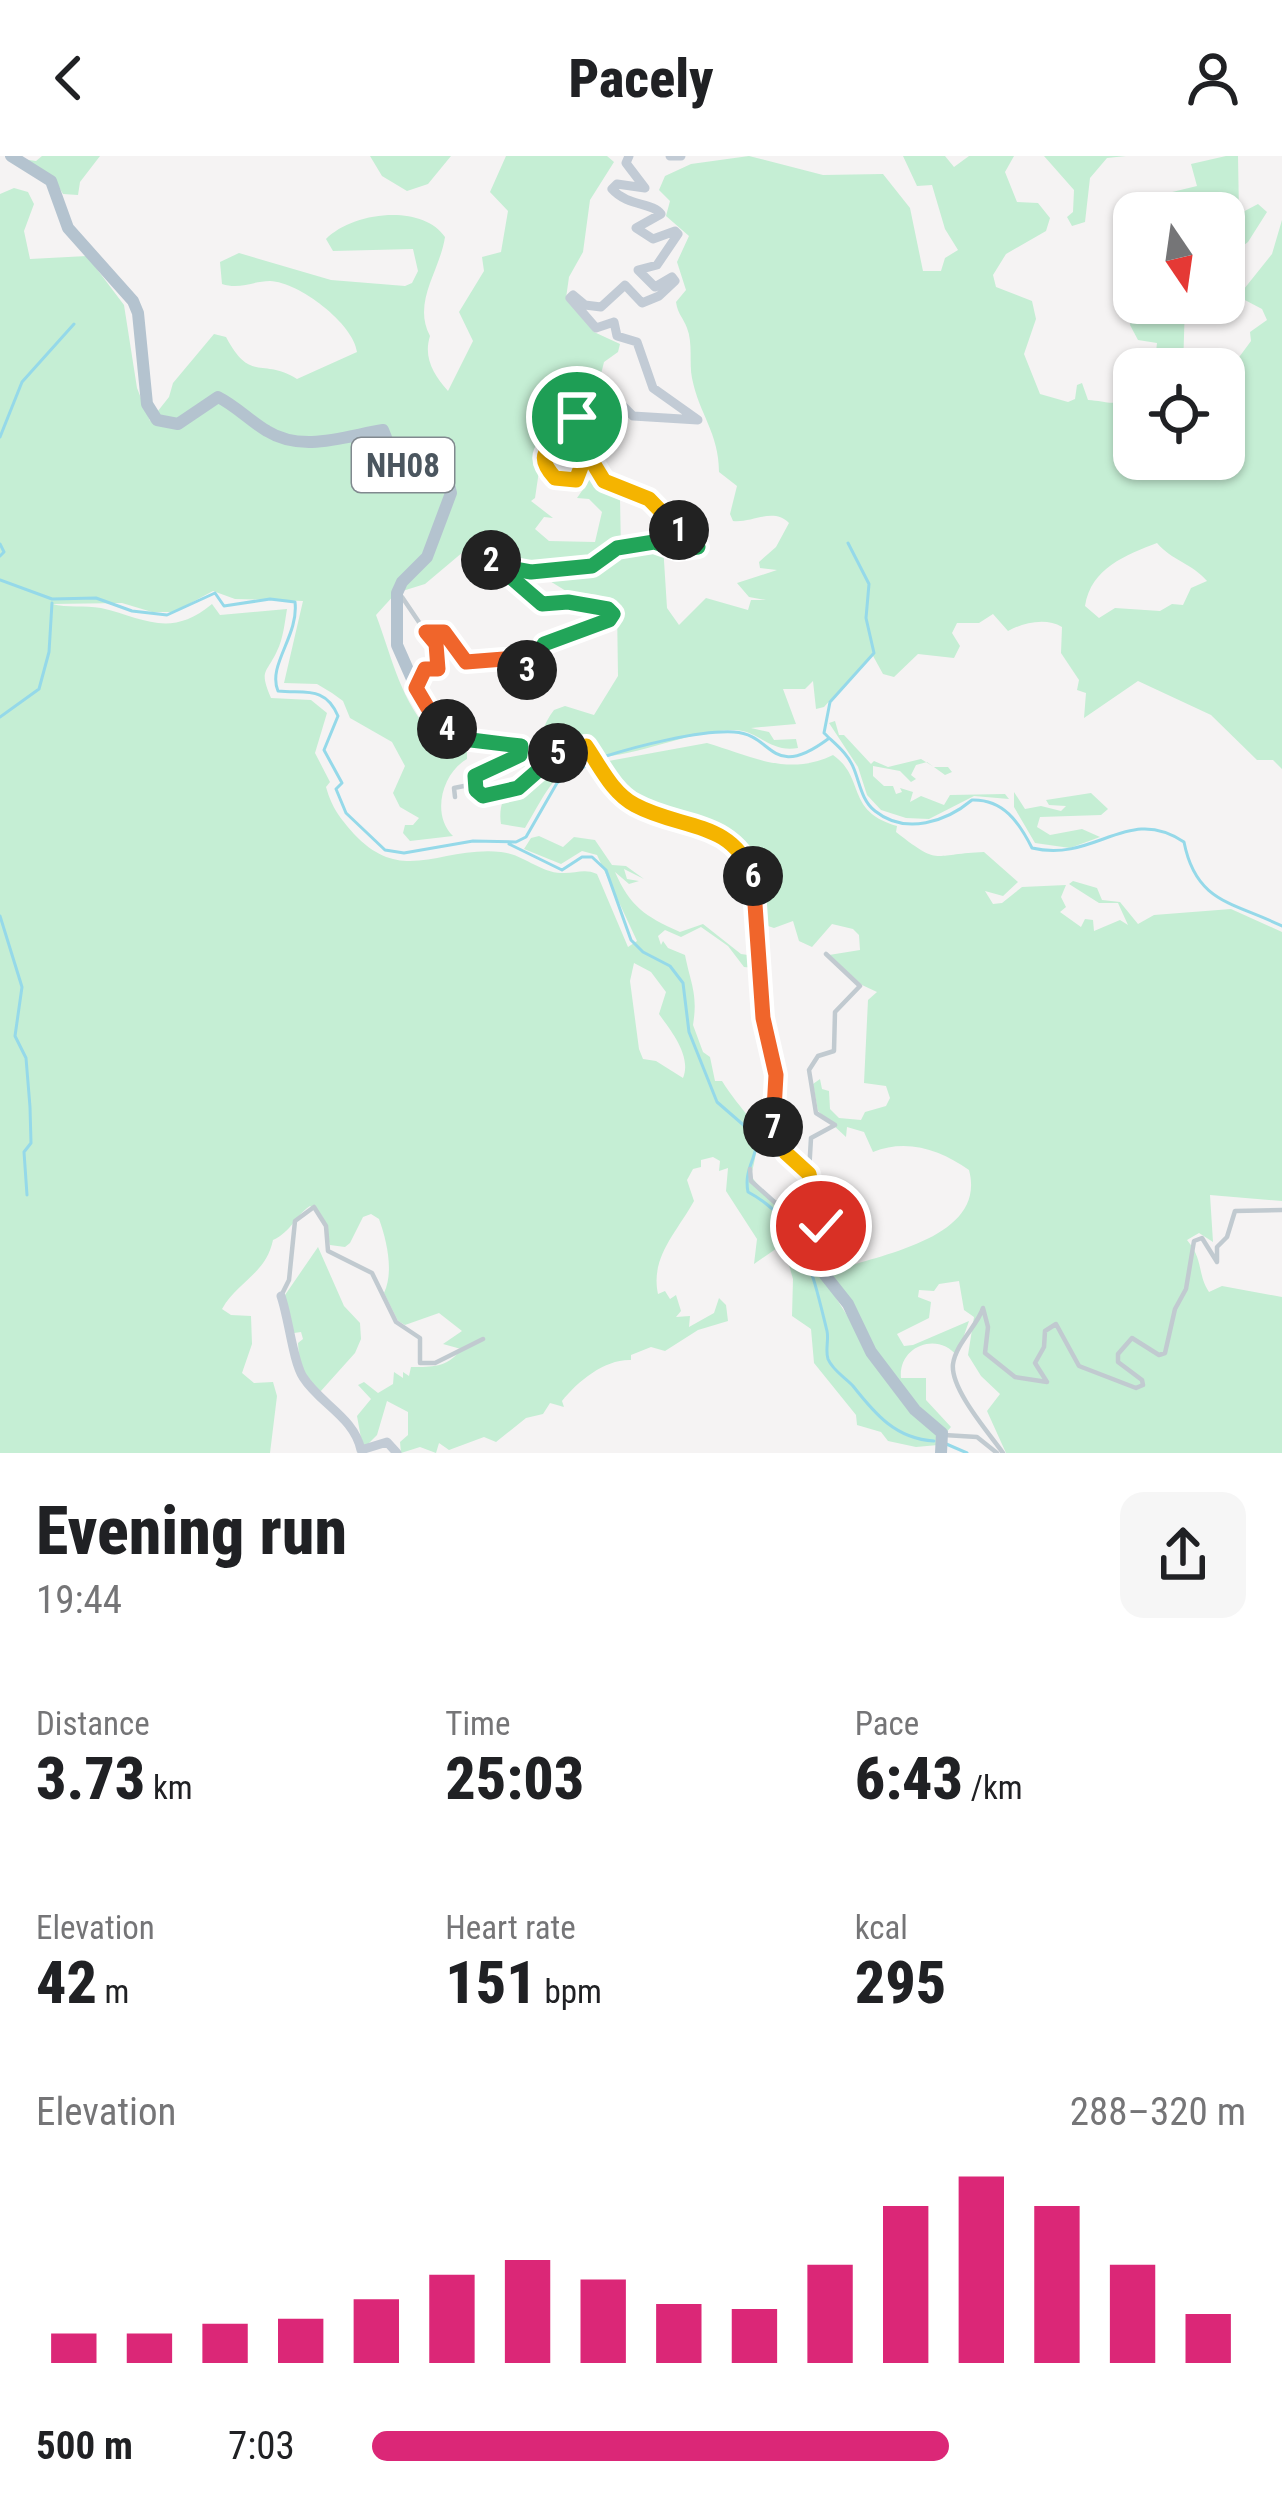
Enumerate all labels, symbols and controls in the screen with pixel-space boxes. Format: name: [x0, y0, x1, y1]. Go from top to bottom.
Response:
icon: back: [36, 45, 102, 111]
icon: person: [1180, 45, 1246, 111]
text: Pacely: [568, 47, 714, 110]
north arrow: [1113, 192, 1245, 324]
map controls: [1113, 192, 1245, 480]
button: locate: [1113, 348, 1245, 480]
pin: [526, 366, 628, 468]
icon: arrive: [544, 384, 610, 450]
road number: NH08: [352, 438, 454, 492]
pin: 1: [649, 500, 709, 560]
text: 1: [671, 510, 687, 549]
pin: 2: [461, 530, 521, 590]
text: 2: [483, 540, 499, 579]
pin: 3: [497, 640, 557, 700]
text: 3: [519, 650, 535, 689]
pin: 4: [417, 699, 477, 759]
text: 4: [439, 709, 455, 748]
pin: 5: [528, 723, 588, 783]
text: 5: [550, 733, 566, 772]
pin: 6: [723, 846, 783, 906]
text: 6: [745, 856, 761, 895]
pin: 7: [743, 1097, 803, 1157]
text: 7: [765, 1107, 781, 1146]
pin: [770, 1175, 872, 1277]
icon: check: [788, 1193, 854, 1259]
button: share: [1120, 1492, 1246, 1618]
text: Evening run: [36, 1493, 347, 1570]
text: 19:44: [36, 1577, 122, 1623]
text: Distance: [36, 1704, 150, 1743]
text: Time: [445, 1704, 510, 1743]
text: Pace: [855, 1704, 919, 1743]
text: 3.73: [36, 1743, 145, 1814]
text: 25:03: [445, 1743, 584, 1814]
text: 6:43: [855, 1743, 963, 1814]
text: km: [145, 1768, 193, 1807]
text: /km: [963, 1768, 1023, 1807]
text: Elevation: [36, 1908, 155, 1947]
text: Heart rate: [445, 1908, 576, 1947]
text: kcal: [855, 1908, 908, 1947]
text: 42: [36, 1947, 97, 2018]
text: 151: [445, 1947, 537, 2018]
text: 295: [855, 1947, 946, 2018]
text: m: [97, 1972, 129, 2011]
text: bpm: [537, 1972, 602, 2011]
text: Elevation: [36, 2089, 176, 2135]
text: 288–320 m: [1070, 2089, 1246, 2135]
text: 500 m: [36, 2423, 133, 2469]
text: 7:03: [228, 2423, 295, 2469]

